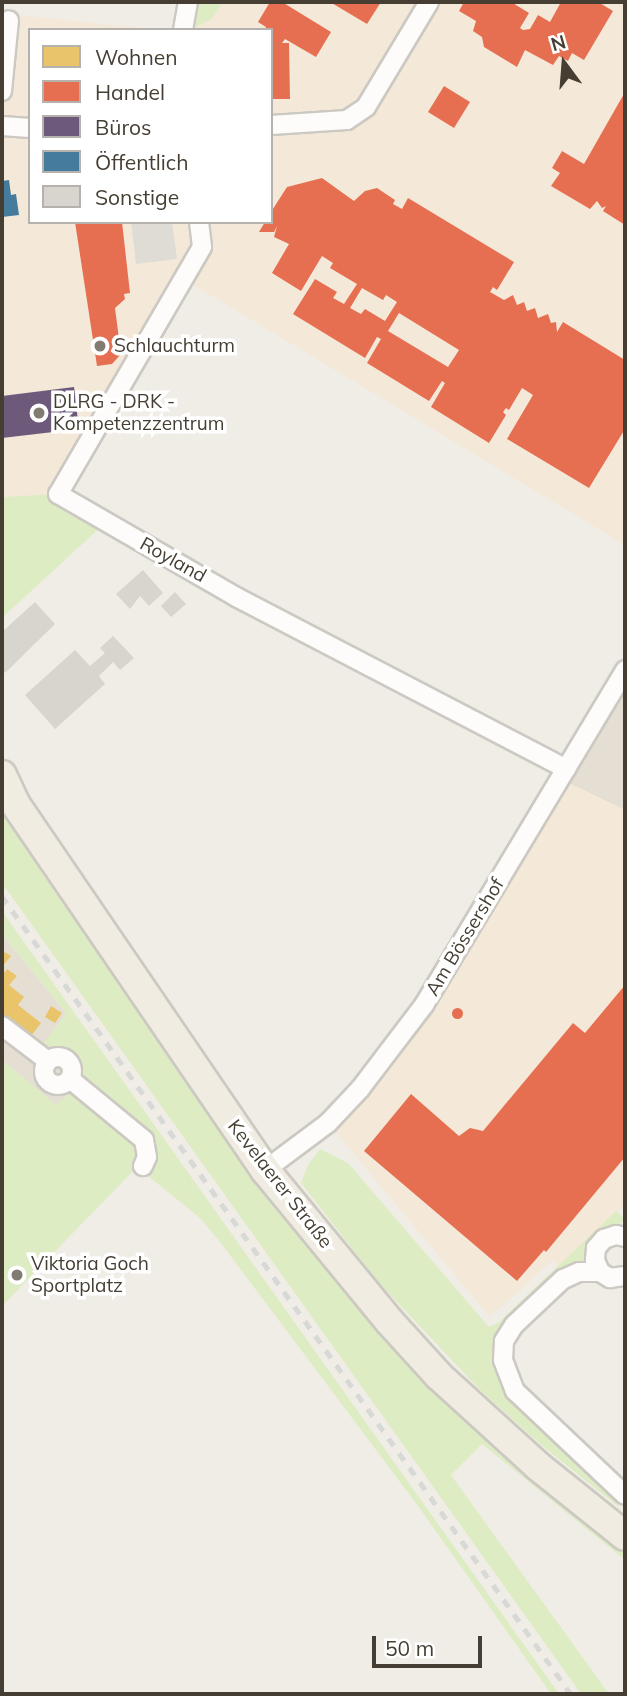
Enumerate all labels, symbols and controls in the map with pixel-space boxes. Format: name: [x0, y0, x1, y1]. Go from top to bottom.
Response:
legend: [28, 28, 273, 224]
north arrow: [529, 28, 599, 98]
text: N: [548, 29, 568, 56]
text: Wohnen: [95, 44, 177, 70]
text: Handel: [95, 79, 165, 105]
text: Büros: [95, 114, 151, 140]
text: Öffentlich: [95, 149, 189, 175]
text: Sonstige: [95, 184, 179, 210]
place label: Schlauchturm: [114, 335, 235, 357]
marker: Schlauchturm: [92, 338, 108, 354]
place label: DLRG - DRK - Kompetenzzentrum: [53, 391, 224, 435]
marker: DLRG - DRK - Kompetenzzentrum: [31, 405, 47, 421]
street label: Royland: [136, 533, 210, 587]
street label: Am Bössershof: [421, 874, 509, 1000]
street label: Kevelaerer Straße: [223, 1115, 337, 1253]
place label: Viktoria Goch Sportplatz: [31, 1253, 149, 1297]
marker: Viktoria Goch Sportplatz: [9, 1267, 25, 1283]
scale bar: [375, 1622, 485, 1666]
text: 50 m: [385, 1635, 434, 1661]

